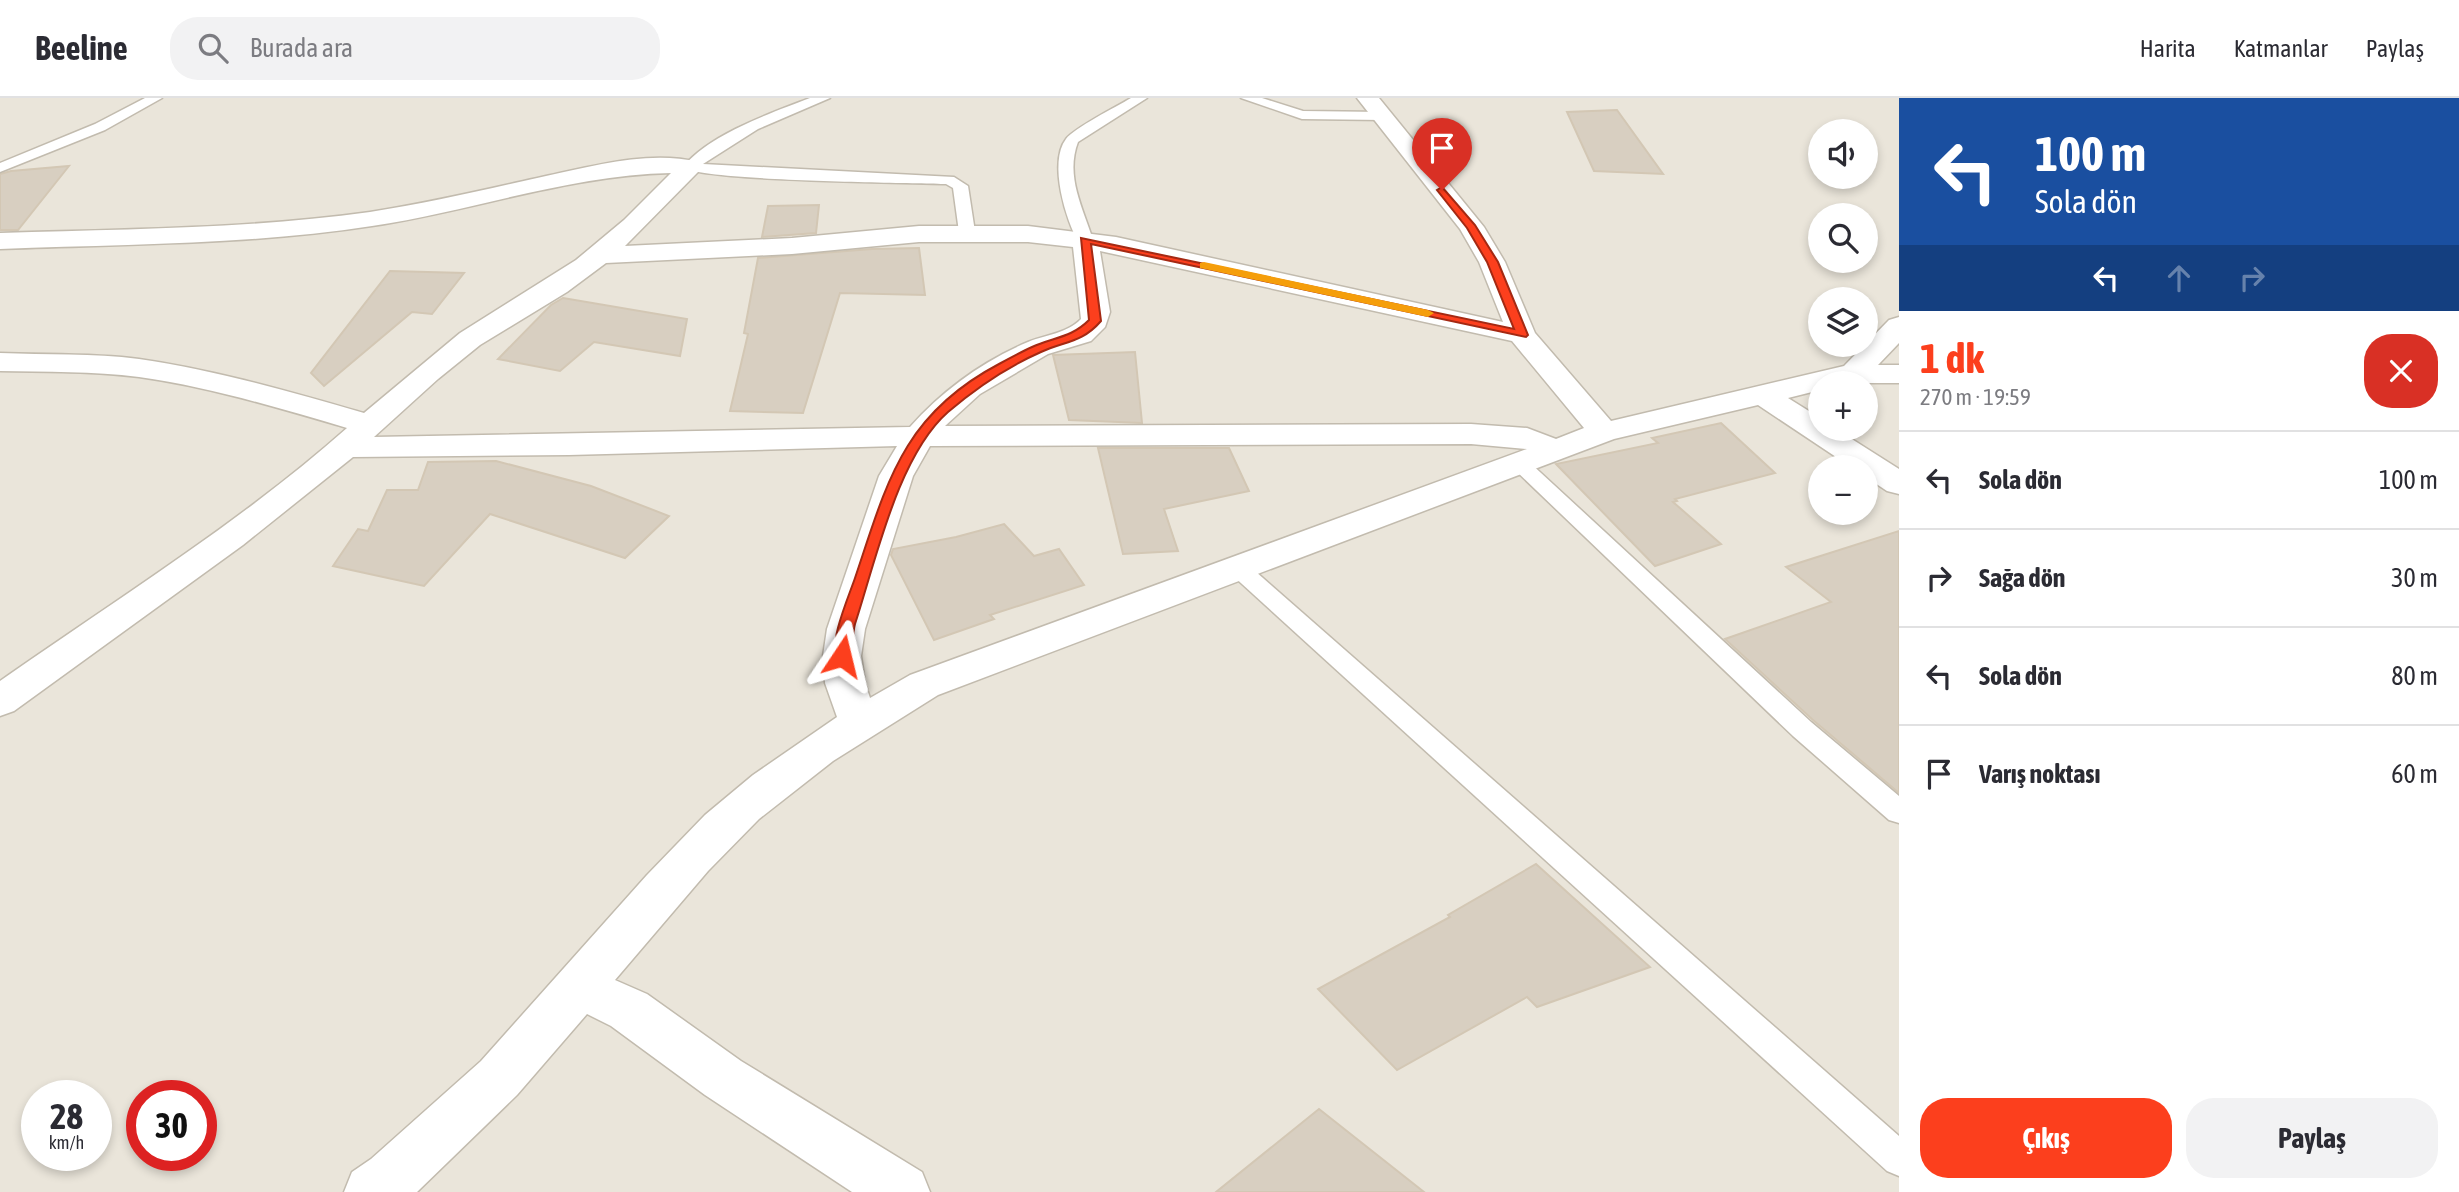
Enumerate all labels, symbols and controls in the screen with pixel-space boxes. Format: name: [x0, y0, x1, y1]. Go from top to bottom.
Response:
search box: [170, 17, 660, 80]
text: Beeline: [35, 29, 128, 67]
icon: search: [194, 29, 232, 67]
text: Burada ara: [250, 33, 353, 63]
text: Harita: [2140, 35, 2196, 62]
text: Katmanlar: [2234, 35, 2328, 62]
text: Paylaş: [2366, 35, 2424, 62]
pin: [1412, 118, 1472, 190]
map controls: [1808, 119, 1878, 525]
button: sound: [1808, 119, 1878, 189]
text: 100 m: [2035, 125, 2146, 181]
icon: left: [1920, 126, 2011, 217]
icon: arrive: [1423, 129, 1461, 167]
text: Sola dön: [2035, 183, 2137, 220]
button: search: [1808, 203, 1878, 273]
icon: left: [2087, 259, 2125, 297]
icon: ahead: [2160, 259, 2198, 297]
icon: right: [2233, 259, 2271, 297]
button: layers: [1808, 287, 1878, 357]
text: 1 dk: [1920, 334, 1984, 382]
button: close: [2364, 334, 2438, 408]
button: +: [1808, 371, 1878, 441]
text: 270 m · 19:59: [1920, 384, 2031, 410]
button: −: [1808, 455, 1878, 525]
icon: left: [1920, 461, 1958, 499]
text: Sola dön: [1979, 465, 2062, 495]
text: 100 m: [2379, 465, 2438, 495]
icon: right: [1920, 559, 1958, 597]
text: Sağa dön: [1979, 563, 2065, 593]
text: 30 m: [2391, 563, 2438, 593]
position arrow: [805, 619, 879, 693]
icon: left: [1920, 657, 1958, 695]
text: Sola dön: [1979, 661, 2062, 691]
text: 80 m: [2391, 661, 2438, 691]
icon: arrive: [1920, 755, 1958, 793]
text: Varış noktası: [1979, 759, 2100, 789]
text: 60 m: [2391, 759, 2438, 789]
speed limit sign: 30: [126, 1080, 217, 1171]
text: 28: [50, 1096, 83, 1136]
button: Çıkış: [1920, 1098, 2172, 1178]
button: Paylaş: [2186, 1098, 2438, 1178]
text: km/h: [49, 1132, 84, 1153]

